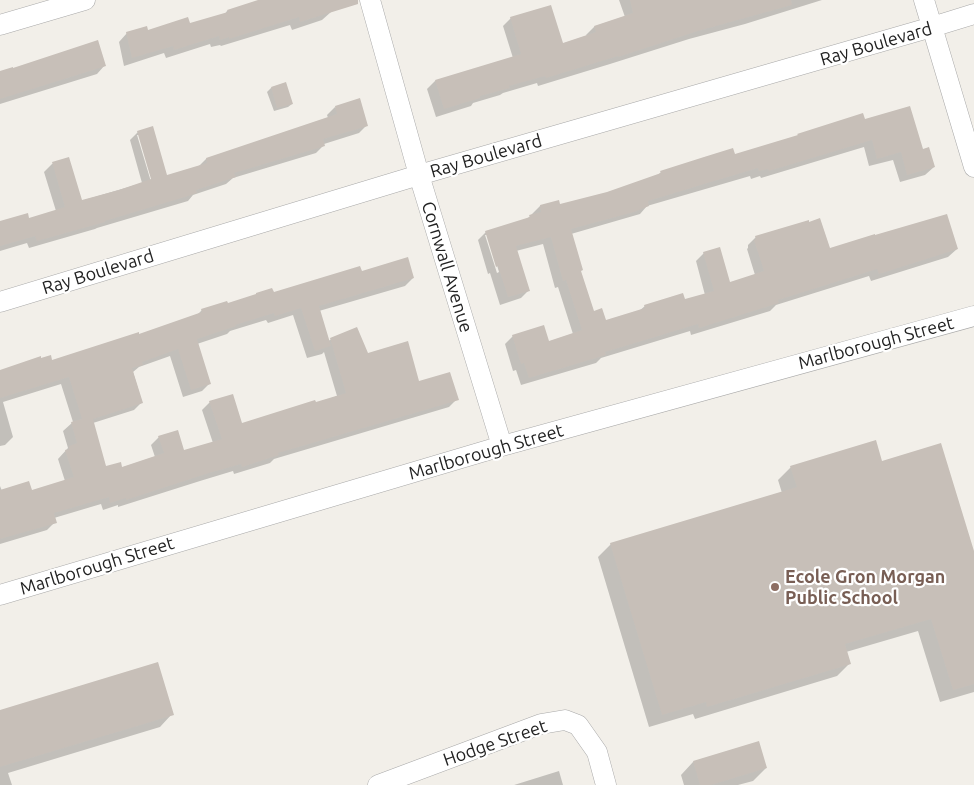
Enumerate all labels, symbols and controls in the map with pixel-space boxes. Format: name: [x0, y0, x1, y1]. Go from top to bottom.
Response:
street label: Ray Boulevard: [818, 18, 934, 70]
street label: Ray Boulevard: [428, 130, 544, 182]
street label: Cornwall Avenue: [417, 199, 477, 335]
street label: Ray Boulevard: [40, 245, 156, 299]
street label: Marlborough Street: [796, 312, 956, 374]
street label: Marlborough Street: [406, 420, 566, 484]
street label: Marlborough Street: [17, 532, 177, 600]
place label: Ecole Gron Morgan Public School: [785, 566, 945, 608]
marker: Ecole Gron Morgan Public School: [769, 581, 781, 593]
street label: Hodge Street: [440, 715, 550, 771]

